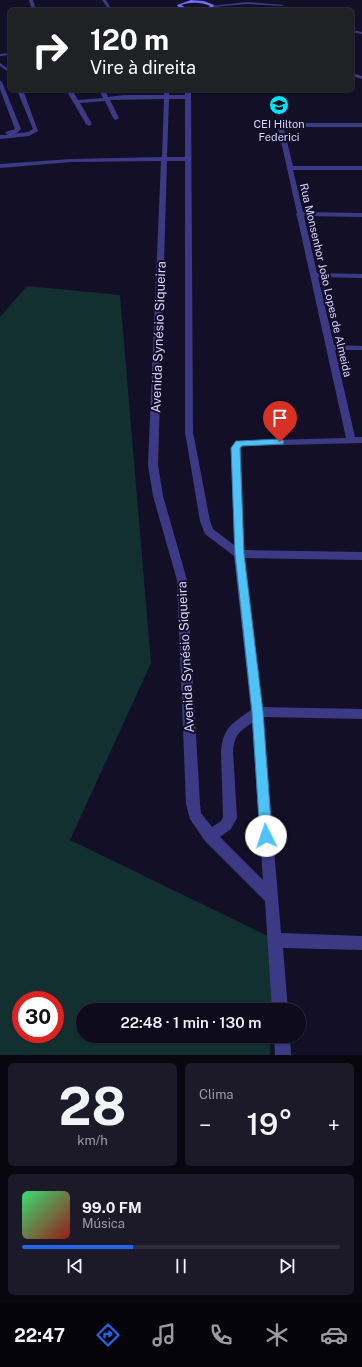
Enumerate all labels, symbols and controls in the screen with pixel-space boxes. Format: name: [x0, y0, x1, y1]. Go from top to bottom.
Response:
text: 120 m: [90, 23, 169, 56]
icon: right: [24, 24, 76, 76]
text: Vire à direita: [90, 57, 196, 78]
school or university icon: CEI Hilton Federici: [268, 94, 290, 116]
place label: CEI Hilton Federici: [253, 118, 305, 143]
street label: Rua Monsenhor João Lopes de Almeida: [298, 182, 354, 378]
street label: Avenida Synésio Siqueira: [148, 261, 169, 413]
pin: [263, 401, 297, 442]
icon: arrive: [269, 407, 291, 429]
street label: Avenida Synésio Siqueira: [174, 581, 197, 733]
position arrow: [245, 815, 287, 857]
speed limit sign: 30: [12, 991, 64, 1043]
text: 22:48 · 1 min · 130 m: [121, 1014, 261, 1031]
text: 28: [59, 1076, 126, 1137]
text: Clima: [199, 1087, 234, 1102]
text: 19°: [247, 1106, 292, 1142]
text: −: [199, 1112, 211, 1138]
text: +: [328, 1112, 340, 1138]
text: km/h: [77, 1133, 108, 1148]
text: 99.0 FM: [82, 1199, 142, 1216]
text: Música: [82, 1216, 125, 1231]
icon: previous: [64, 1255, 86, 1277]
icon: pause: [170, 1255, 192, 1277]
icon: next: [276, 1255, 298, 1277]
icon: directions: [94, 1321, 122, 1349]
icon: music: [150, 1321, 178, 1349]
icon: phone: [207, 1321, 235, 1349]
icon: climate: [263, 1321, 291, 1349]
icon: car: [320, 1321, 348, 1349]
text: 22:47: [14, 1325, 65, 1346]

